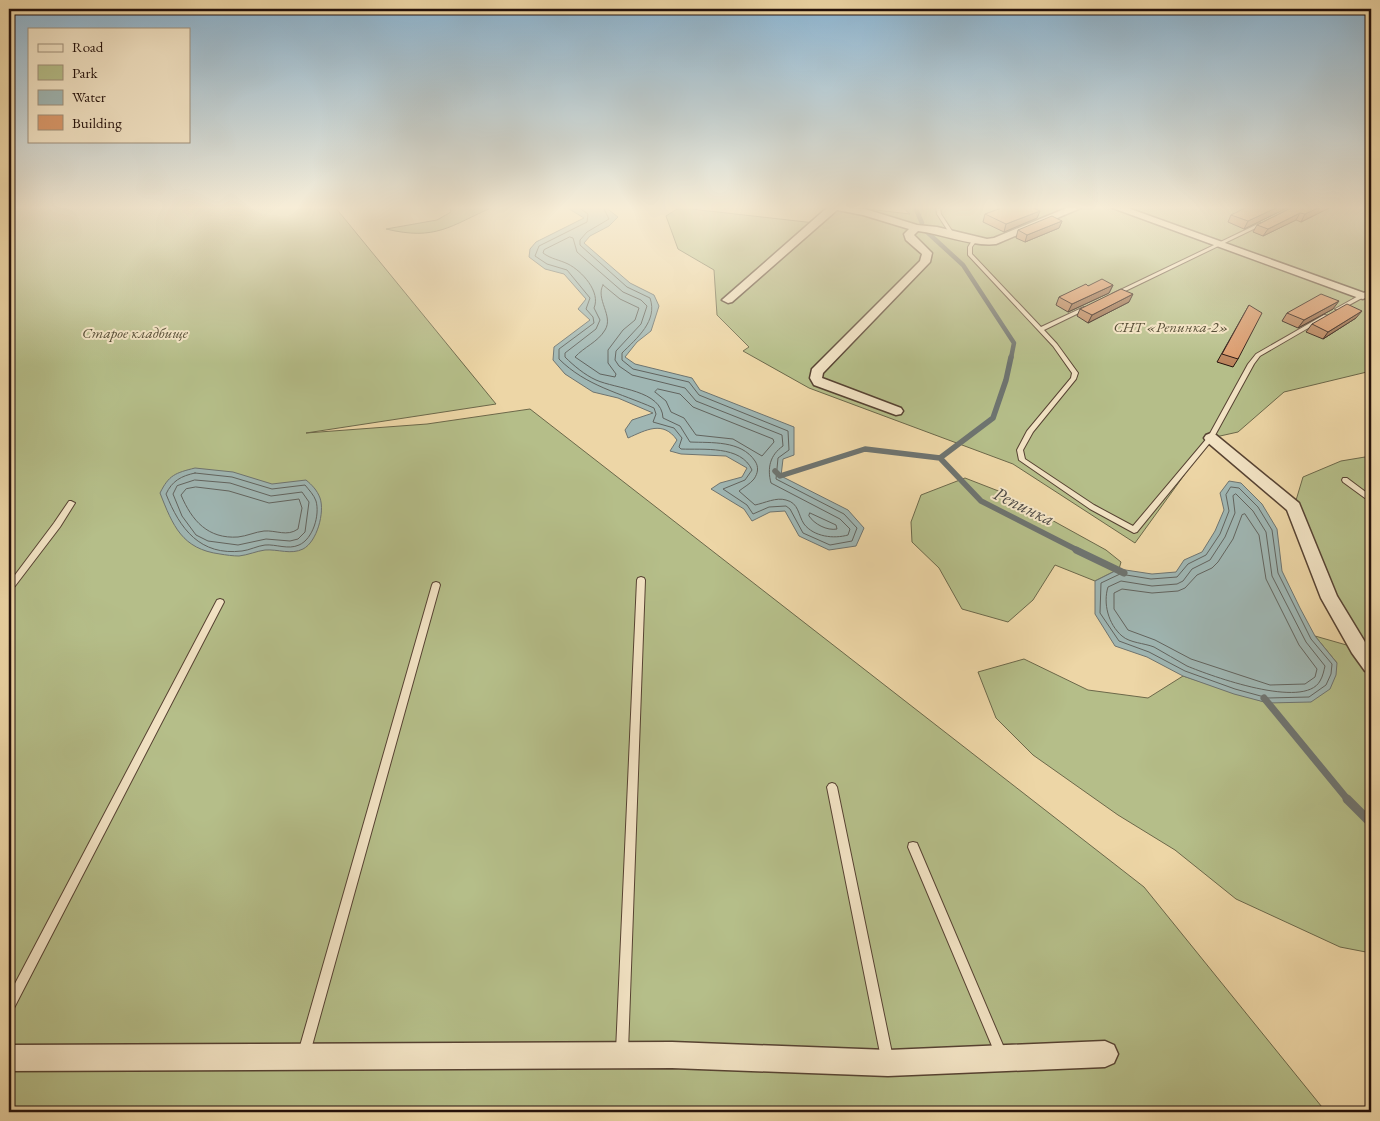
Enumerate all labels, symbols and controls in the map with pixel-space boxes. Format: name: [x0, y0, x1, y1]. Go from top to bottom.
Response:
legend: [28, 28, 190, 142]
text: Road: [72, 37, 104, 56]
text: Park: [72, 63, 99, 82]
text: Water: [72, 87, 106, 106]
text: Building: [72, 113, 122, 132]
park label: СНТ «Репинка-2»: [1113, 317, 1229, 336]
park label: Старое кладбище: [82, 323, 189, 342]
water label: Репинка: [989, 481, 1059, 531]

